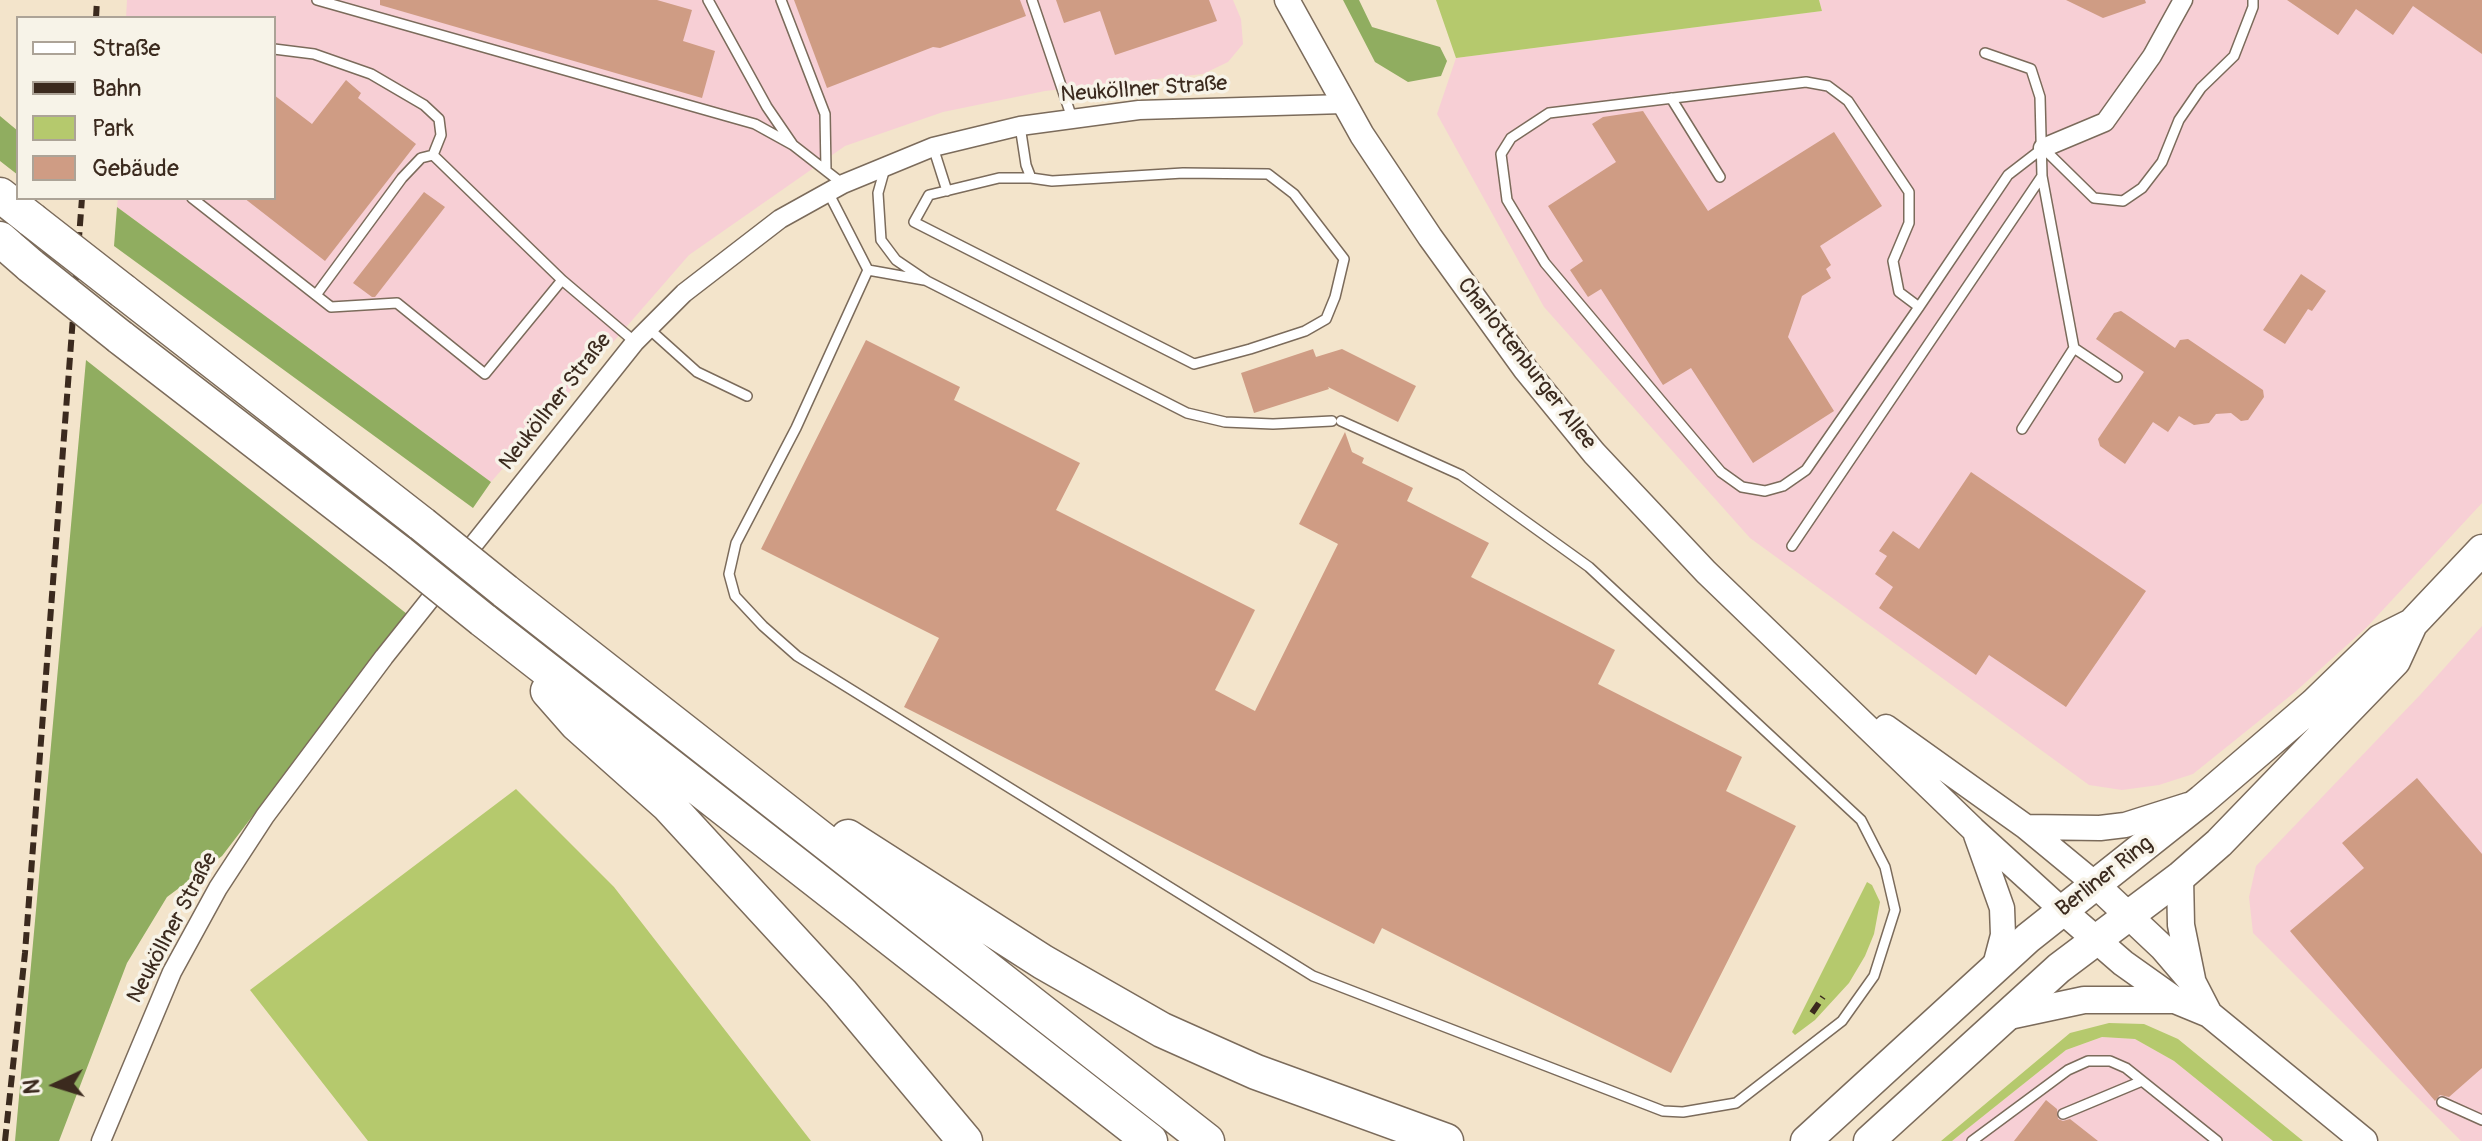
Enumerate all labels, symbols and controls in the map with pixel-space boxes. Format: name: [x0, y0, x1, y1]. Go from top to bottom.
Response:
legend: [16, 16, 276, 200]
text: Straße: [92, 34, 160, 63]
street label: Neuköllner Straße: [1060, 71, 1228, 109]
text: Bahn: [92, 74, 142, 103]
text: Park: [92, 114, 134, 143]
text: Gebäude: [92, 154, 179, 183]
street label: Charlottenburger Allee: [1451, 273, 1601, 455]
street label: Neuköllner Straße: [494, 328, 618, 476]
street label: Berliner Ring: [2051, 831, 2159, 923]
street label: Neuköllner Straße: [122, 848, 224, 1008]
north arrow: [16, 1045, 96, 1125]
text: N: [18, 1078, 47, 1095]

